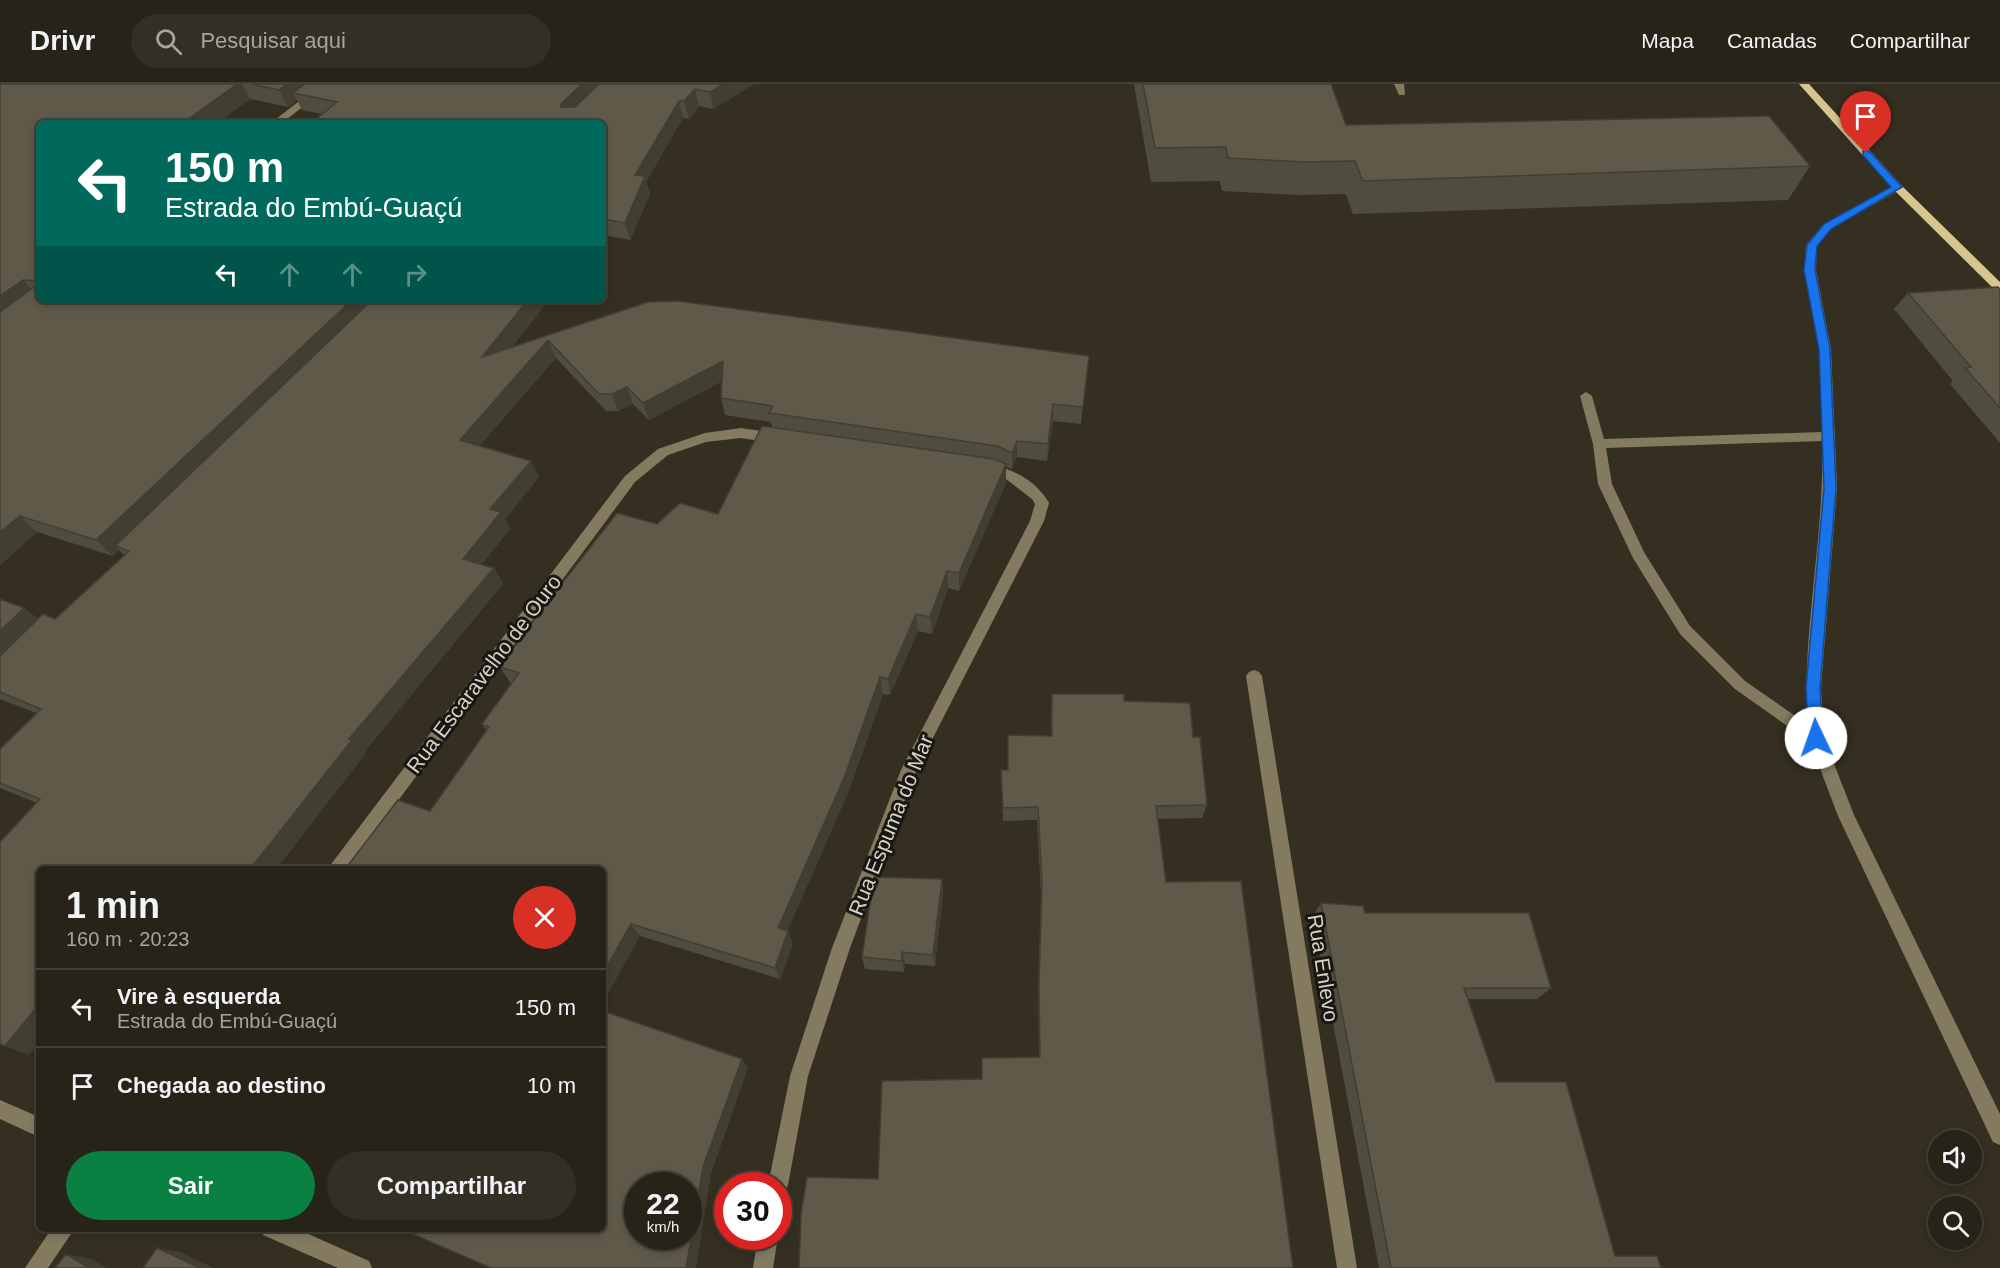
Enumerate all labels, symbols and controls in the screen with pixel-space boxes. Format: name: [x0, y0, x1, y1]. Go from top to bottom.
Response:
search box: [131, 14, 551, 68]
text: Drivr: [30, 25, 95, 56]
icon: search: [152, 25, 185, 58]
text: Pesquisar aqui: [200, 28, 346, 53]
text: Mapa: [1641, 29, 1694, 52]
text: Camadas: [1727, 29, 1817, 52]
text: Compartilhar: [1850, 29, 1970, 52]
pin: [1840, 91, 1891, 153]
icon: arrive: [1849, 100, 1882, 133]
icon: left: [66, 144, 144, 222]
text: 150 m: [165, 144, 284, 191]
text: Estrada do Embú-Guaçú: [165, 193, 462, 223]
icon: left: [210, 258, 243, 291]
icon: ahead: [273, 258, 306, 291]
icon: ahead: [336, 258, 369, 291]
icon: right: [399, 258, 432, 291]
street label: Rua Escaravelho de Ouro: [402, 570, 565, 777]
position arrow: [1784, 706, 1848, 770]
street label: Rua Espuma do Mar: [844, 731, 937, 918]
text: 1 min: [66, 885, 160, 926]
button: close: [513, 886, 576, 949]
street label: Rua Enlevo: [1304, 913, 1343, 1023]
text: 160 m · 20:23: [66, 928, 189, 950]
text: Vire à esquerda: [117, 984, 280, 1009]
icon: left: [66, 992, 99, 1025]
text: 150 m: [515, 995, 576, 1020]
text: Estrada do Embú-Guaçú: [117, 1010, 337, 1032]
icon: arrive: [66, 1070, 99, 1103]
text: Chegada ao destino: [117, 1073, 326, 1098]
text: 10 m: [527, 1073, 576, 1098]
map controls: [1928, 1130, 1982, 1250]
button: sound: [1928, 1130, 1982, 1184]
button: Sair: [66, 1151, 315, 1220]
button: Compartilhar: [327, 1151, 576, 1220]
speed limit sign: 30: [714, 1172, 792, 1250]
text: 22: [646, 1187, 680, 1220]
button: search: [1928, 1196, 1982, 1250]
text: km/h: [647, 1218, 679, 1235]

